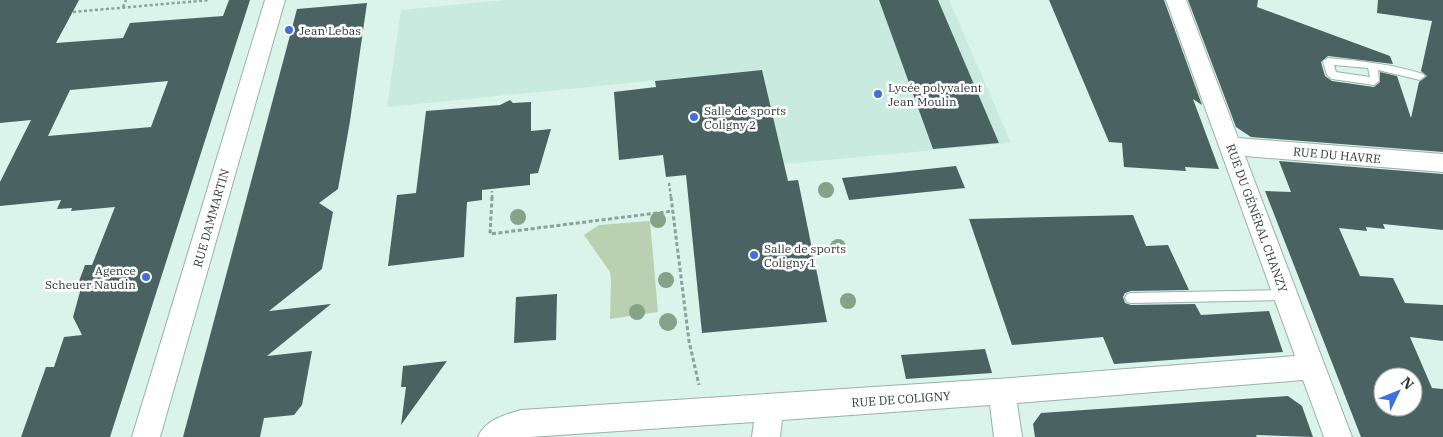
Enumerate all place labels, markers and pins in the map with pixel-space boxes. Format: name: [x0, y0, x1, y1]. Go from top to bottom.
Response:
place label: Jean Lebas: [299, 23, 361, 38]
marker: Jean Lebas: [283, 24, 295, 36]
place label: Lycée polyvalent Jean Moulin: [888, 80, 982, 109]
marker: Lycée polyvalent Jean Moulin: [872, 88, 884, 100]
place label: Salle de sports Coligny 2: [704, 103, 786, 132]
marker: Salle de sports Coligny 2: [688, 111, 700, 123]
place label: Salle de sports Coligny 1: [764, 241, 846, 270]
marker: Salle de sports Coligny 1: [748, 249, 760, 261]
place label: Agence Scheuer Naudin: [45, 263, 136, 292]
marker: Agence Scheuer Naudin: [140, 271, 152, 283]

